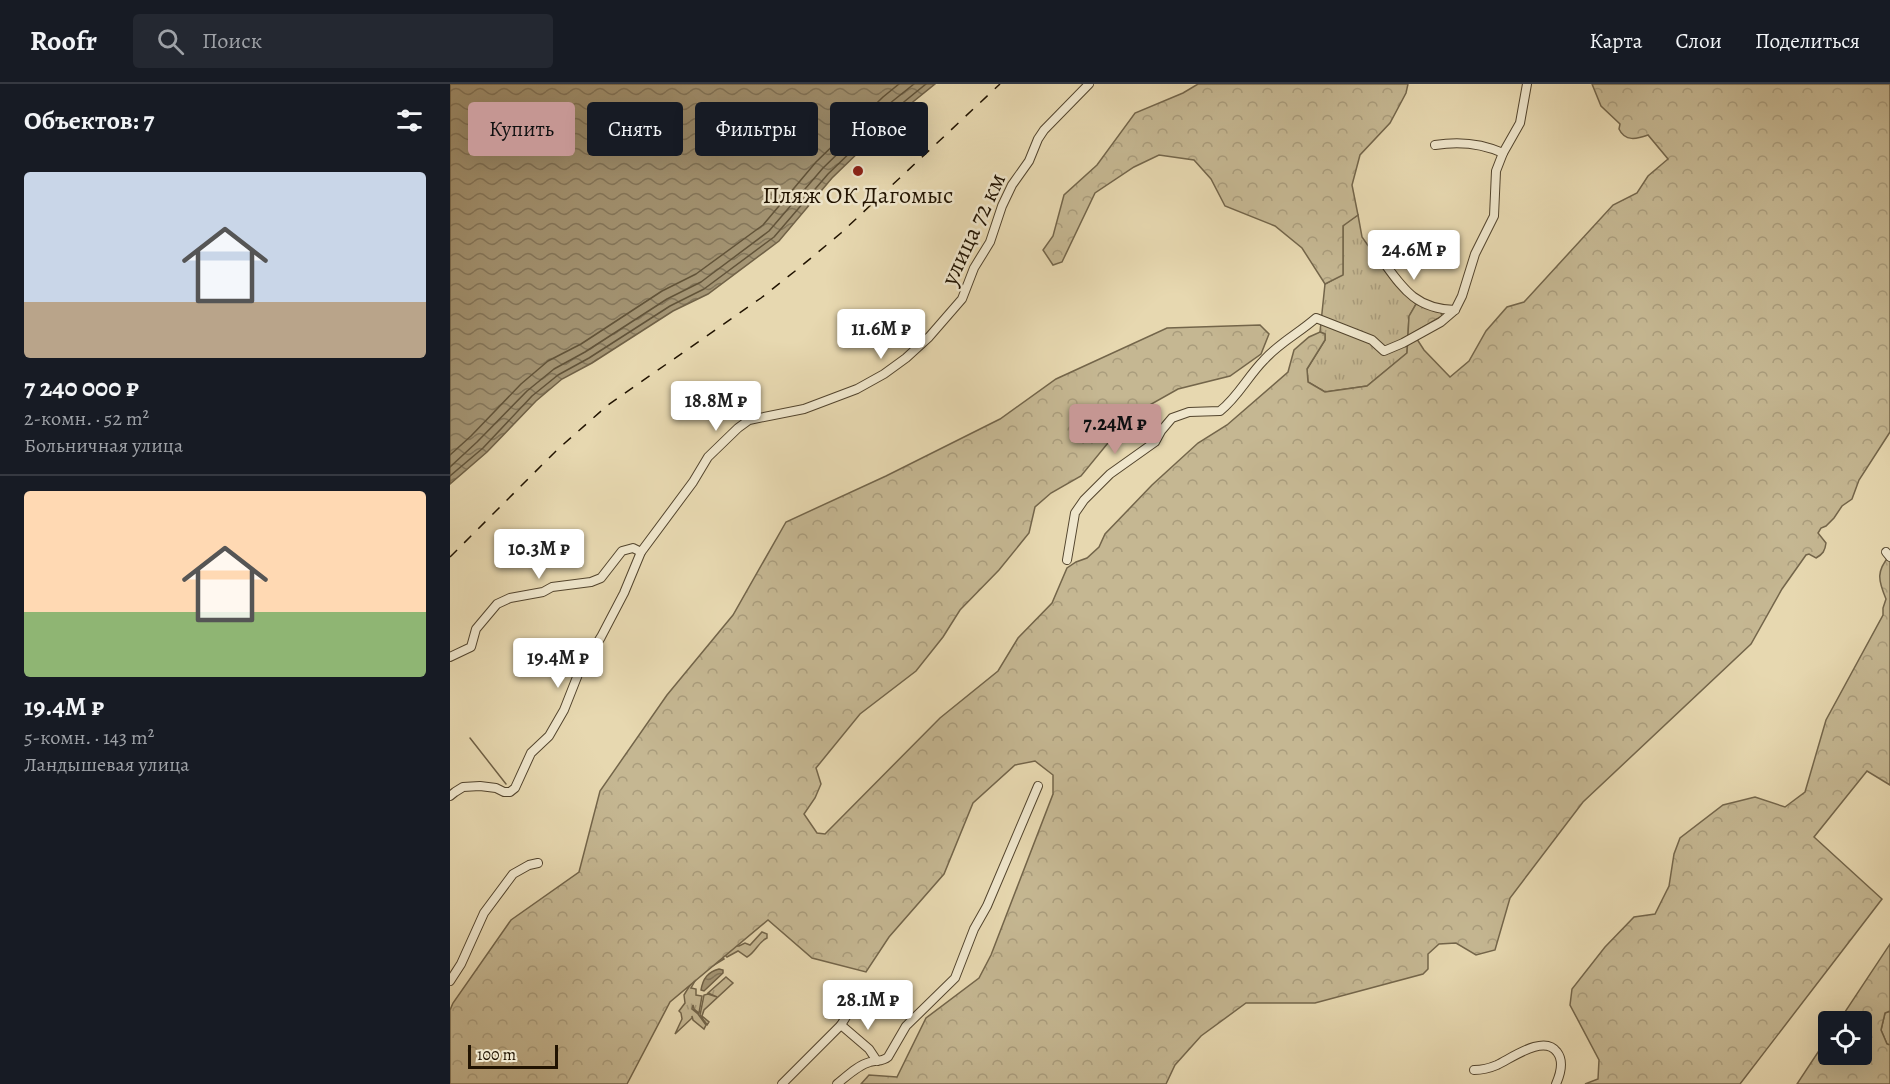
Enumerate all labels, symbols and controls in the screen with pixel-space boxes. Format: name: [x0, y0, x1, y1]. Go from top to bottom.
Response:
search box: [133, 14, 553, 68]
text: Roofr: [30, 22, 97, 60]
icon: search: [154, 25, 187, 58]
text: Поиск: [202, 26, 262, 56]
text: Карта: [1589, 27, 1642, 55]
text: Слои: [1675, 27, 1722, 55]
text: Поделиться: [1755, 27, 1860, 55]
chip: Купить: [468, 102, 575, 156]
chip: Снять: [587, 102, 683, 156]
chip: Фильтры: [695, 102, 818, 156]
chip: Новое: [830, 102, 928, 156]
text: Объектов: 7: [24, 103, 154, 138]
icon: filters: [393, 104, 426, 137]
marker: Пляж ОК Дагомыс: [851, 164, 865, 178]
street label: улица 72 км: [933, 167, 1013, 291]
place label: Пляж ОК Дагомыс: [762, 179, 954, 211]
icon: home: [171, 211, 279, 319]
pin: 24.6M ₽: [1359, 230, 1469, 281]
text: 24.6M ₽: [1382, 236, 1446, 263]
pin: 11.6M ₽: [826, 309, 936, 360]
text: 11.6M ₽: [851, 315, 911, 342]
text: 7 240 000 ₽: [24, 370, 139, 405]
pin: 18.8M ₽: [661, 381, 771, 432]
text: 18.8M ₽: [685, 387, 747, 414]
pin: 7.24M ₽: [1060, 404, 1170, 455]
text: 2-комн. · 52 m²: [24, 405, 149, 432]
text: 7.24M ₽: [1083, 410, 1147, 437]
text: Больничная улица: [24, 432, 183, 459]
pin: 10.3M ₽: [484, 529, 594, 580]
icon: home: [171, 530, 279, 638]
text: 10.3M ₽: [508, 535, 570, 562]
pin: 19.4M ₽: [503, 638, 613, 689]
text: 19.4M ₽: [527, 644, 589, 671]
text: 19.4M ₽: [24, 689, 104, 724]
text: 5-комн. · 143 m²: [24, 724, 154, 751]
text: Ландышевая улица: [24, 751, 190, 778]
pin: 28.1M ₽: [813, 980, 923, 1031]
text: 28.1M ₽: [837, 986, 899, 1013]
map controls: [1818, 1011, 1872, 1065]
button: locate: [1818, 1011, 1872, 1065]
scale bar: [468, 1042, 558, 1070]
text: 100 m: [477, 1044, 516, 1066]

